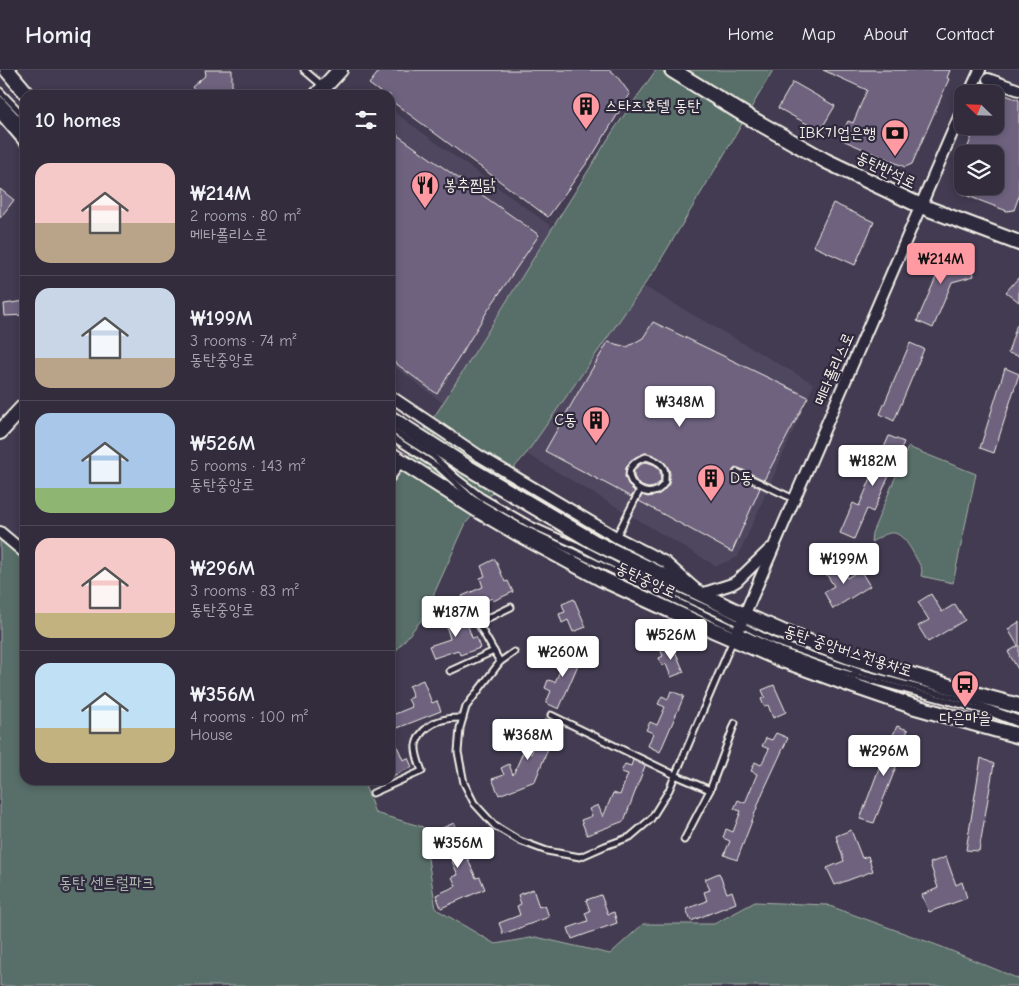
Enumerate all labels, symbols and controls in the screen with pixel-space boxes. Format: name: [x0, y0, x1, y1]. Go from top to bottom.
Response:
text: Homiq: [25, 21, 92, 49]
text: Home: [727, 24, 774, 45]
text: Map: [802, 24, 836, 45]
text: About: [864, 24, 908, 45]
text: Contact: [936, 24, 994, 45]
north arrow: [954, 85, 1004, 135]
map controls: [954, 85, 1004, 195]
building icon: 스타즈호텔 동탄: [571, 91, 601, 130]
place label: 스타즈호텔 동탄: [605, 97, 701, 115]
icon: filters: [352, 106, 380, 134]
text: 10 homes: [35, 108, 121, 132]
bank icon: IBK기업은행: [880, 118, 910, 157]
place label: IBK기업은행: [799, 124, 876, 142]
button: layers: [954, 145, 1004, 195]
street label: 동탄반석로: [853, 148, 919, 192]
restaurant icon: 봉추찜닭: [410, 170, 440, 209]
place label: 봉추찜닭: [444, 176, 496, 194]
text: ₩214M: [190, 181, 251, 205]
icon: home: [75, 183, 135, 243]
text: 2 rooms · 80 m²: [190, 207, 301, 225]
text: 메타폴리스로: [190, 226, 267, 244]
pin: ₩214M: [906, 242, 976, 285]
text: ₩214M: [918, 250, 964, 268]
text: ₩199M: [190, 306, 253, 330]
icon: home: [75, 308, 135, 368]
street label: 메타폴리스로: [811, 330, 857, 408]
text: 3 rooms · 74 m²: [190, 332, 296, 350]
text: 동탄중앙로: [190, 351, 254, 369]
pin: ₩348M: [645, 386, 715, 428]
text: ₩348M: [656, 393, 704, 411]
building icon: C동: [581, 405, 611, 444]
place label: C동: [554, 411, 577, 429]
text: ₩526M: [190, 431, 255, 455]
icon: home: [75, 433, 135, 493]
pin: ₩182M: [838, 444, 908, 487]
text: ₩182M: [849, 452, 897, 470]
text: 5 rooms · 143 m²: [190, 457, 305, 475]
building icon: D동: [696, 463, 726, 502]
place label: D동: [730, 469, 753, 487]
text: 동탄중앙로: [190, 476, 254, 494]
pin: ₩199M: [809, 542, 879, 585]
text: ₩199M: [820, 550, 868, 568]
text: ₩296M: [190, 556, 255, 580]
icon: home: [75, 558, 135, 618]
street label: 동탄중앙로: [613, 558, 679, 602]
text: 3 rooms · 83 m²: [190, 582, 299, 600]
pin: ₩187M: [421, 596, 491, 638]
text: 동탄중앙로: [190, 601, 254, 619]
text: ₩187M: [433, 603, 479, 621]
pin: ₩526M: [636, 618, 706, 661]
street label: 동탄 중앙버스전용차로: [781, 622, 915, 680]
text: ₩526M: [646, 626, 696, 644]
pin: ₩260M: [528, 636, 598, 678]
text: ₩260M: [538, 643, 588, 661]
bus stop icon: 다은마을: [950, 669, 980, 708]
text: ₩356M: [190, 682, 255, 706]
icon: home: [75, 683, 135, 743]
text: 4 rooms · 100 m²: [190, 708, 308, 726]
place label: 다은마을: [939, 709, 991, 727]
pin: ₩368M: [493, 718, 563, 761]
text: House: [190, 726, 233, 744]
text: ₩368M: [503, 726, 553, 744]
pin: ₩296M: [849, 734, 919, 777]
text: ₩296M: [859, 742, 909, 760]
pin: ₩356M: [423, 826, 493, 869]
text: ₩356M: [433, 834, 483, 852]
park label: 동탄 센트럴파크: [59, 874, 155, 892]

